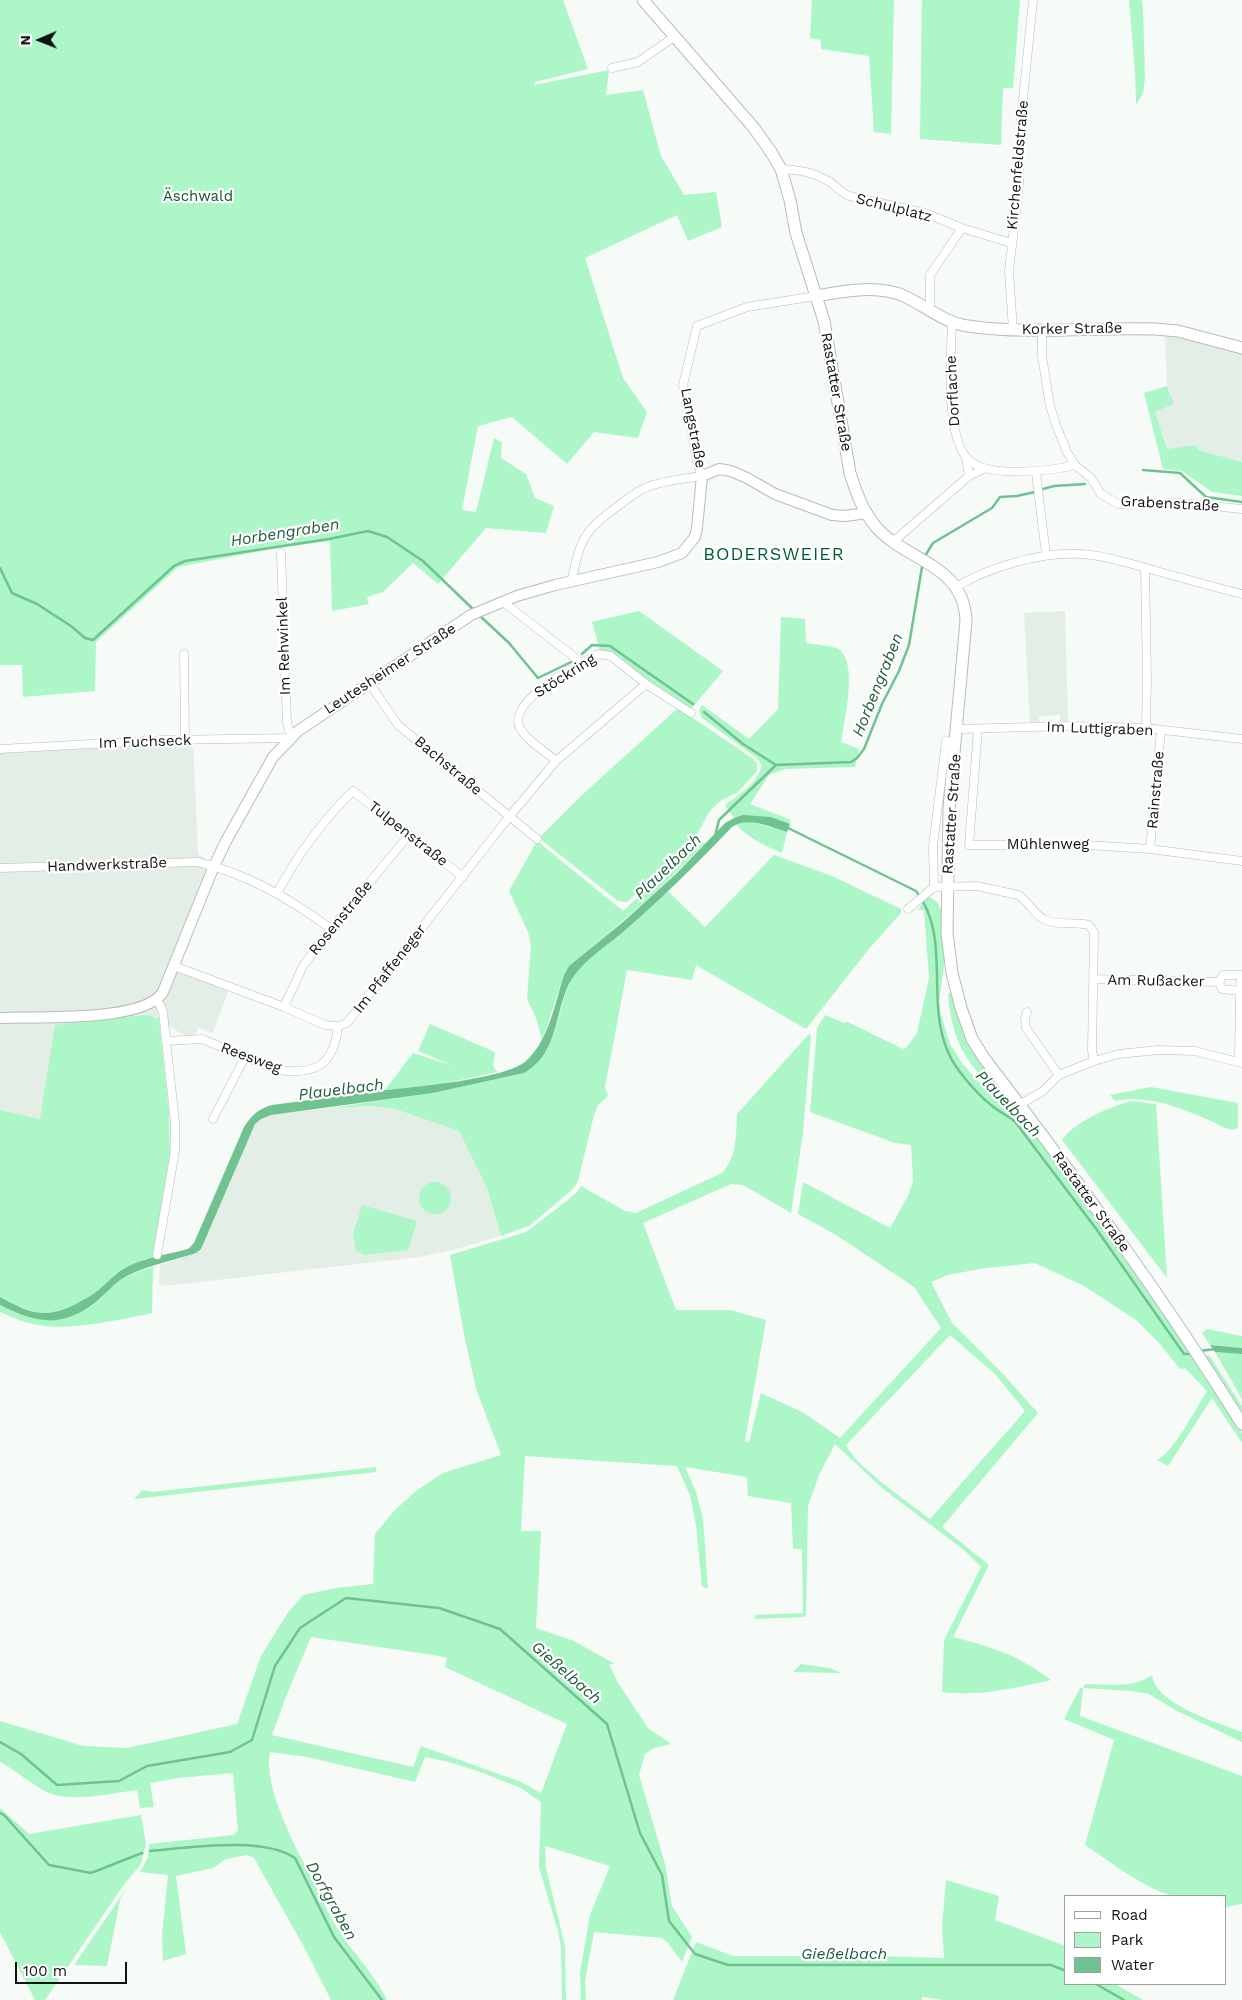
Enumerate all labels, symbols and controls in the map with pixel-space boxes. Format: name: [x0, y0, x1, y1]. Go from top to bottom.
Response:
north arrow: [15, 15, 65, 65]
text: N: [17, 35, 33, 46]
street label: Kirchenfeldstraße: [1003, 99, 1033, 231]
park label: Äschwald: [163, 188, 233, 206]
street label: Schulplatz: [854, 190, 934, 226]
street label: Korker Straße: [1022, 319, 1122, 339]
street label: Rastatter Straße: [817, 331, 855, 453]
street label: Dorflache: [942, 355, 964, 427]
street label: Langstraße: [676, 386, 710, 470]
street label: Grabenstraße: [1120, 492, 1220, 516]
water label: Horbengraben: [229, 515, 341, 551]
district label: BODERSWEIER: [702, 544, 846, 566]
street label: Im Rehwinkel: [273, 596, 295, 696]
street label: Leutesheimer Straße: [321, 620, 459, 718]
water label: Horbengraben: [849, 630, 907, 740]
street label: Stöckring: [531, 650, 599, 702]
street label: Im Luttigraben: [1046, 718, 1154, 740]
street label: Im Fuchseck: [98, 731, 192, 753]
street label: Bachstraße: [411, 733, 485, 799]
street label: Rainstraße: [1144, 750, 1168, 830]
street label: Rastatter Straße: [939, 753, 965, 875]
street label: Tulpenstraße: [365, 797, 451, 871]
water label: Plauelbach: [630, 830, 706, 904]
street label: Mühlenweg: [1007, 836, 1089, 854]
street label: Handwerkstraße: [47, 854, 167, 876]
street label: Rosenstraße: [305, 877, 377, 959]
street label: Im Pfaffeneger: [350, 921, 430, 1017]
street label: Am Rußacker: [1107, 971, 1205, 991]
street label: Reesweg: [218, 1039, 284, 1077]
water label: Plauelbach: [971, 1066, 1045, 1142]
water label: Plauelbach: [297, 1075, 385, 1105]
street label: Rastatter Straße: [1048, 1148, 1134, 1256]
water label: Gießelbach: [527, 1638, 605, 1708]
water label: Dorfgraben: [301, 1858, 361, 1944]
legend: [1064, 1895, 1227, 1985]
text: Road: [1111, 1906, 1148, 1924]
text: Park: [1111, 1931, 1143, 1949]
water label: Gießelbach: [801, 1944, 887, 1964]
scale bar: [18, 1952, 130, 1984]
text: Water: [1111, 1956, 1154, 1974]
text: 100 m: [23, 1962, 67, 1980]

